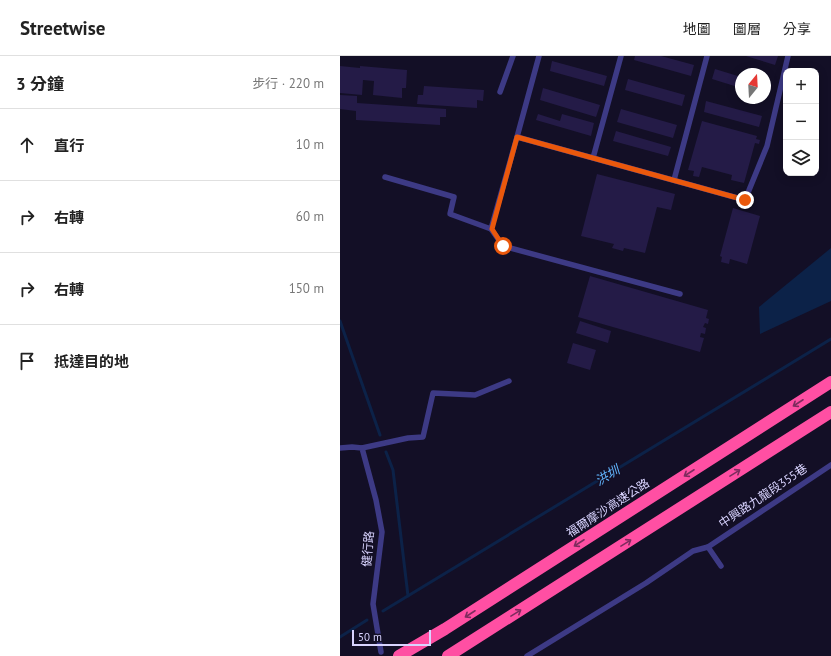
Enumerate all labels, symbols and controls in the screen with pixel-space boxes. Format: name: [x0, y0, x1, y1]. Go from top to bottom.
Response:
text: Streetwise: [20, 16, 105, 40]
text: 地圖: [683, 20, 711, 38]
text: 圖層: [733, 20, 761, 38]
text: 分享: [783, 20, 811, 38]
north arrow: [735, 68, 771, 104]
map controls: [783, 68, 819, 176]
button: +: [783, 68, 819, 104]
text: 3 分鐘: [16, 73, 64, 95]
text: 步行 · 220 m: [252, 75, 324, 92]
button: −: [783, 104, 819, 140]
icon: ahead: [16, 134, 38, 156]
text: 直行: [54, 136, 84, 155]
text: 10 m: [296, 136, 324, 153]
button: layers: [783, 140, 819, 176]
route end: [736, 191, 754, 209]
icon: right: [16, 206, 38, 228]
text: 右轉: [54, 208, 84, 227]
text: 60 m: [296, 208, 324, 225]
route start: [494, 237, 512, 255]
icon: right: [16, 278, 38, 300]
text: 右轉: [54, 280, 84, 299]
text: 150 m: [289, 280, 324, 297]
icon: arrive: [16, 350, 38, 372]
text: 抵達目的地: [54, 352, 129, 371]
one-way arrow: [793, 399, 804, 407]
water label: 洪圳: [592, 460, 624, 489]
street label: 中興路九龍段355巷: [716, 460, 810, 531]
one-way arrow: [684, 469, 695, 477]
one-way arrow: [729, 469, 740, 477]
street label: 福爾摩沙高速公路: [563, 475, 652, 540]
street label: 健行路: [358, 530, 377, 568]
one-way arrow: [620, 539, 631, 547]
one-way arrow: [573, 540, 585, 548]
one-way arrow: [510, 608, 522, 616]
one-way arrow: [464, 610, 476, 618]
scale bar: [352, 628, 431, 647]
text: 50 m: [358, 630, 382, 644]

